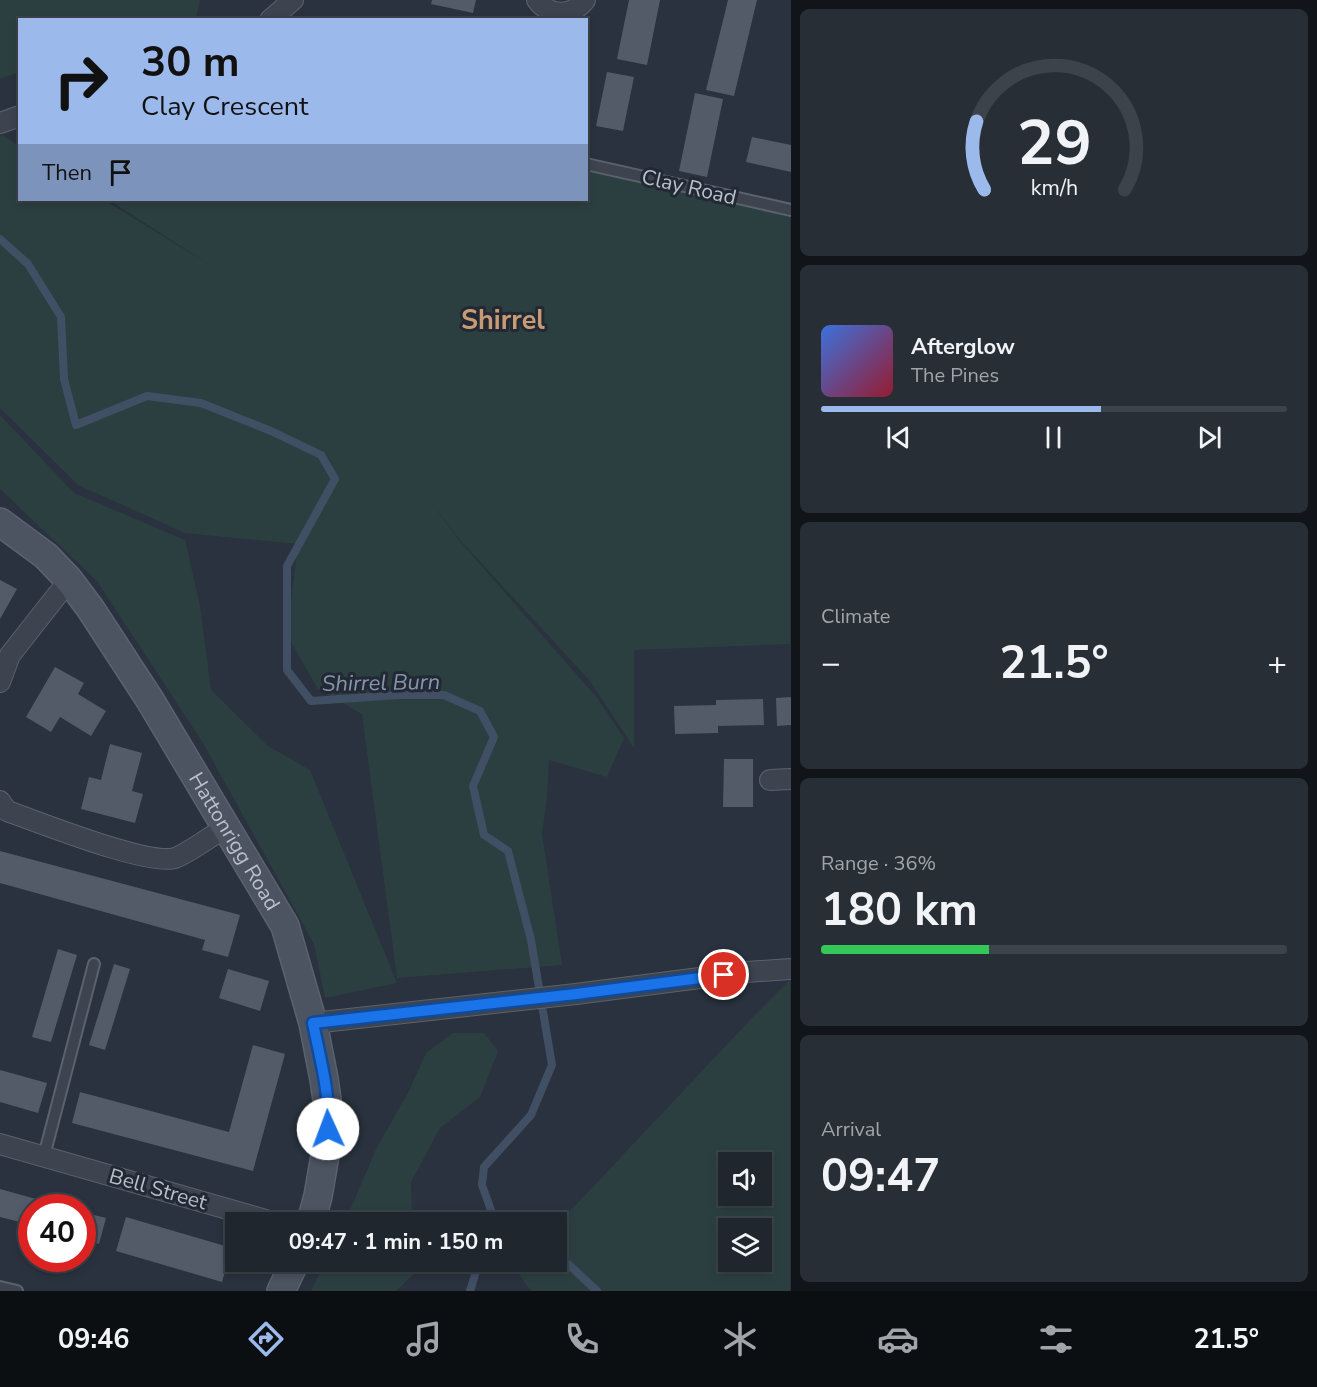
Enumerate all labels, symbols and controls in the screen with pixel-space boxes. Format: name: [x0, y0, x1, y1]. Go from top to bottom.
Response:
text: 30 m: [141, 34, 240, 91]
icon: right: [42, 42, 120, 120]
text: Clay Crescent: [141, 88, 309, 125]
text: 29: [1017, 101, 1091, 186]
icon: arrive: [104, 156, 137, 189]
text: Then: [42, 158, 92, 188]
street label: Clay Road: [639, 163, 739, 211]
text: km/h: [1030, 173, 1078, 203]
district label: Shirrel: [461, 302, 545, 339]
text: Afterglow: [911, 332, 1015, 362]
text: The Pines: [911, 362, 999, 389]
icon: previous: [882, 421, 915, 454]
icon: pause: [1037, 421, 1070, 454]
icon: next: [1193, 421, 1226, 454]
text: Climate: [821, 603, 890, 630]
text: 21.5°: [999, 633, 1109, 694]
text: −: [821, 641, 841, 686]
text: +: [1267, 641, 1287, 686]
water label: Shirrel Burn: [322, 667, 440, 699]
street label: Hattonrigg Road: [182, 767, 287, 916]
text: Range · 36%: [821, 850, 936, 877]
text: 180 km: [821, 880, 978, 941]
pin: [698, 949, 749, 1000]
icon: arrive: [707, 958, 740, 991]
position arrow: [296, 1097, 360, 1161]
text: Arrival: [821, 1116, 881, 1143]
text: 09:47: [821, 1146, 940, 1207]
map controls: [718, 1152, 772, 1272]
button: sound: [718, 1152, 772, 1206]
street label: Bell Street: [106, 1162, 211, 1216]
speed limit sign: 40: [18, 1194, 96, 1272]
button: layers: [718, 1218, 772, 1272]
text: 09:47 · 1 min · 150 m: [289, 1227, 503, 1257]
icon: directions: [245, 1318, 287, 1360]
icon: music: [403, 1318, 445, 1360]
icon: phone: [561, 1318, 603, 1360]
icon: climate: [719, 1318, 761, 1360]
icon: car: [877, 1318, 919, 1360]
icon: filters: [1035, 1318, 1077, 1360]
text: 09:46: [58, 1321, 129, 1358]
text: 21.5°: [1193, 1321, 1259, 1358]

